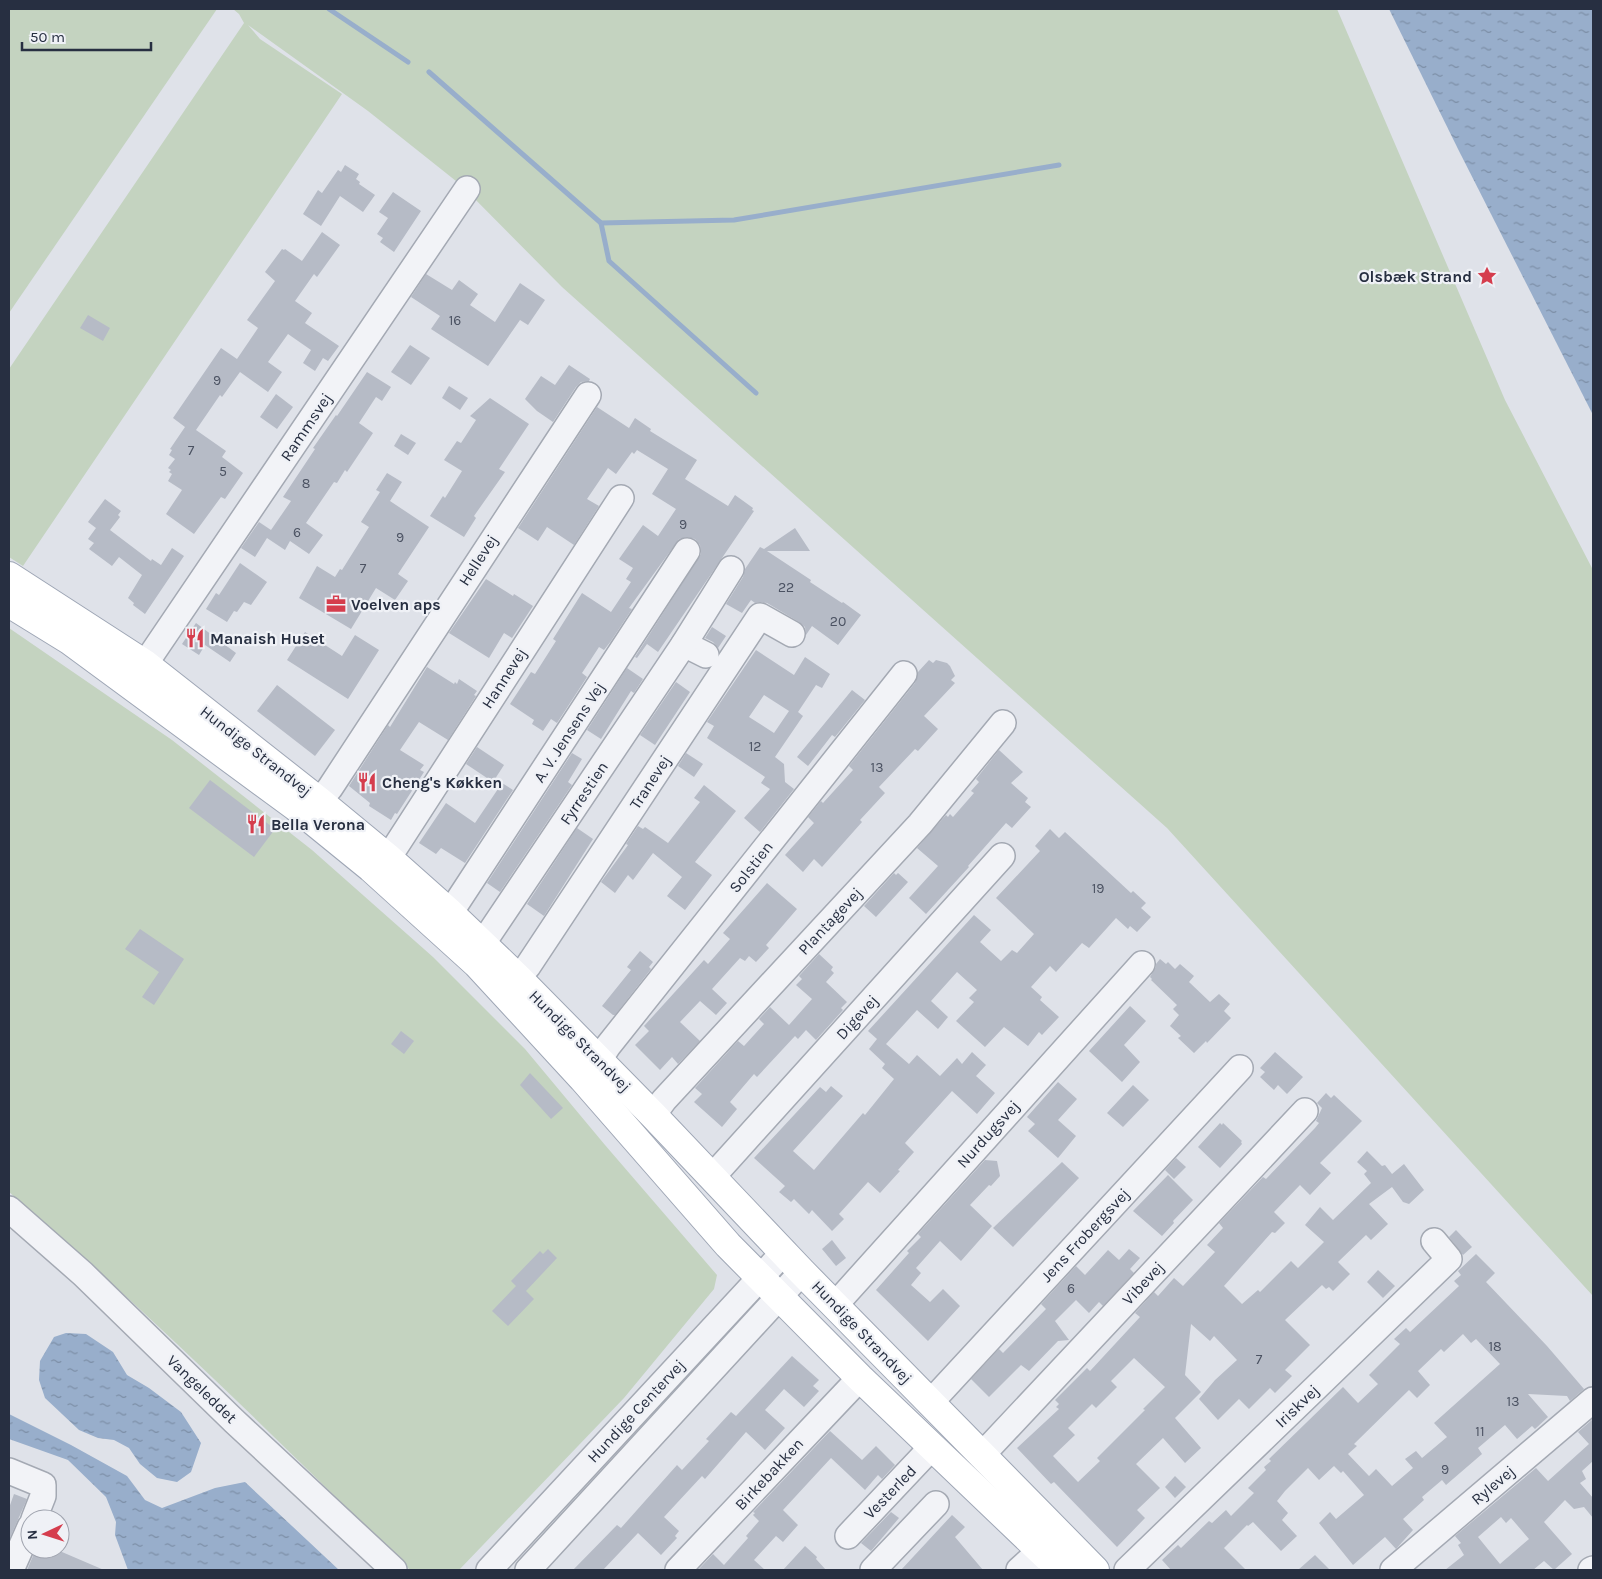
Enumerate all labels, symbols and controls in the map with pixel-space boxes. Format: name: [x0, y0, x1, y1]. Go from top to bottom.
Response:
scale bar: [22, 20, 151, 52]
text: 50 m: [30, 28, 65, 46]
place icon: Olsbæk Strand: [1476, 265, 1498, 287]
place label: Olsbæk Strand: [1359, 267, 1472, 286]
house number: 16: [449, 312, 461, 329]
house number: 9: [213, 372, 221, 389]
street label: Rammsvej: [276, 389, 336, 465]
house number: 7: [188, 442, 195, 459]
house number: 5: [219, 463, 227, 480]
house number: 8: [302, 475, 310, 492]
house number: 9: [679, 516, 687, 533]
house number: 6: [293, 524, 301, 541]
house number: 9: [396, 529, 404, 546]
street label: Hellevej: [454, 531, 502, 589]
house number: 7: [360, 560, 367, 577]
house number: 22: [778, 579, 794, 596]
office icon: Voelven aps: [325, 593, 347, 615]
place label: Voelven aps: [351, 595, 441, 614]
house number: 20: [830, 613, 846, 630]
restaurant icon: Manaish Huset: [184, 627, 206, 649]
place label: Manaish Huset: [210, 629, 325, 648]
street label: Hannevej: [477, 644, 531, 712]
street label: A. V. Jensens Vej: [529, 678, 609, 786]
street label: Hundige Strandvej: [197, 702, 315, 800]
house number: 12: [749, 738, 761, 755]
street label: Tranevej: [626, 751, 674, 813]
street label: Fyrrestien: [556, 758, 612, 828]
house number: 13: [871, 759, 883, 776]
restaurant icon: Cheng's Køkken: [356, 771, 378, 793]
place label: Cheng's Køkken: [382, 773, 502, 792]
restaurant icon: Bella Verona: [245, 813, 267, 835]
place label: Bella Verona: [271, 815, 365, 834]
street label: Solstien: [725, 838, 777, 896]
house number: 19: [1092, 880, 1104, 897]
street label: Plantagevej: [794, 883, 866, 959]
street label: Hundige Strandvej: [525, 986, 635, 1096]
street label: Digevej: [832, 991, 882, 1043]
street label: Nurdugsvej: [953, 1096, 1023, 1172]
street label: Jens Frobergsvej: [1037, 1184, 1133, 1286]
street label: Vibevej: [1118, 1257, 1168, 1309]
street label: Hundige Strandvej: [808, 1276, 916, 1388]
house number: 6: [1067, 1280, 1075, 1297]
house number: 18: [1488, 1338, 1502, 1355]
street label: Vangeleddet: [163, 1351, 241, 1427]
house number: 7: [1256, 1351, 1263, 1368]
street label: Hundige Centervej: [583, 1355, 689, 1467]
street label: Iriskvej: [1271, 1381, 1323, 1431]
house number: 13: [1507, 1393, 1519, 1410]
house number: 11: [1475, 1423, 1485, 1440]
street label: Birkebakken: [731, 1434, 807, 1514]
street label: Vesterled: [860, 1461, 920, 1523]
house number: 9: [1441, 1461, 1449, 1478]
street label: Rylevej: [1467, 1461, 1519, 1509]
north arrow: [20, 1509, 70, 1559]
text: N: [24, 1529, 41, 1540]

